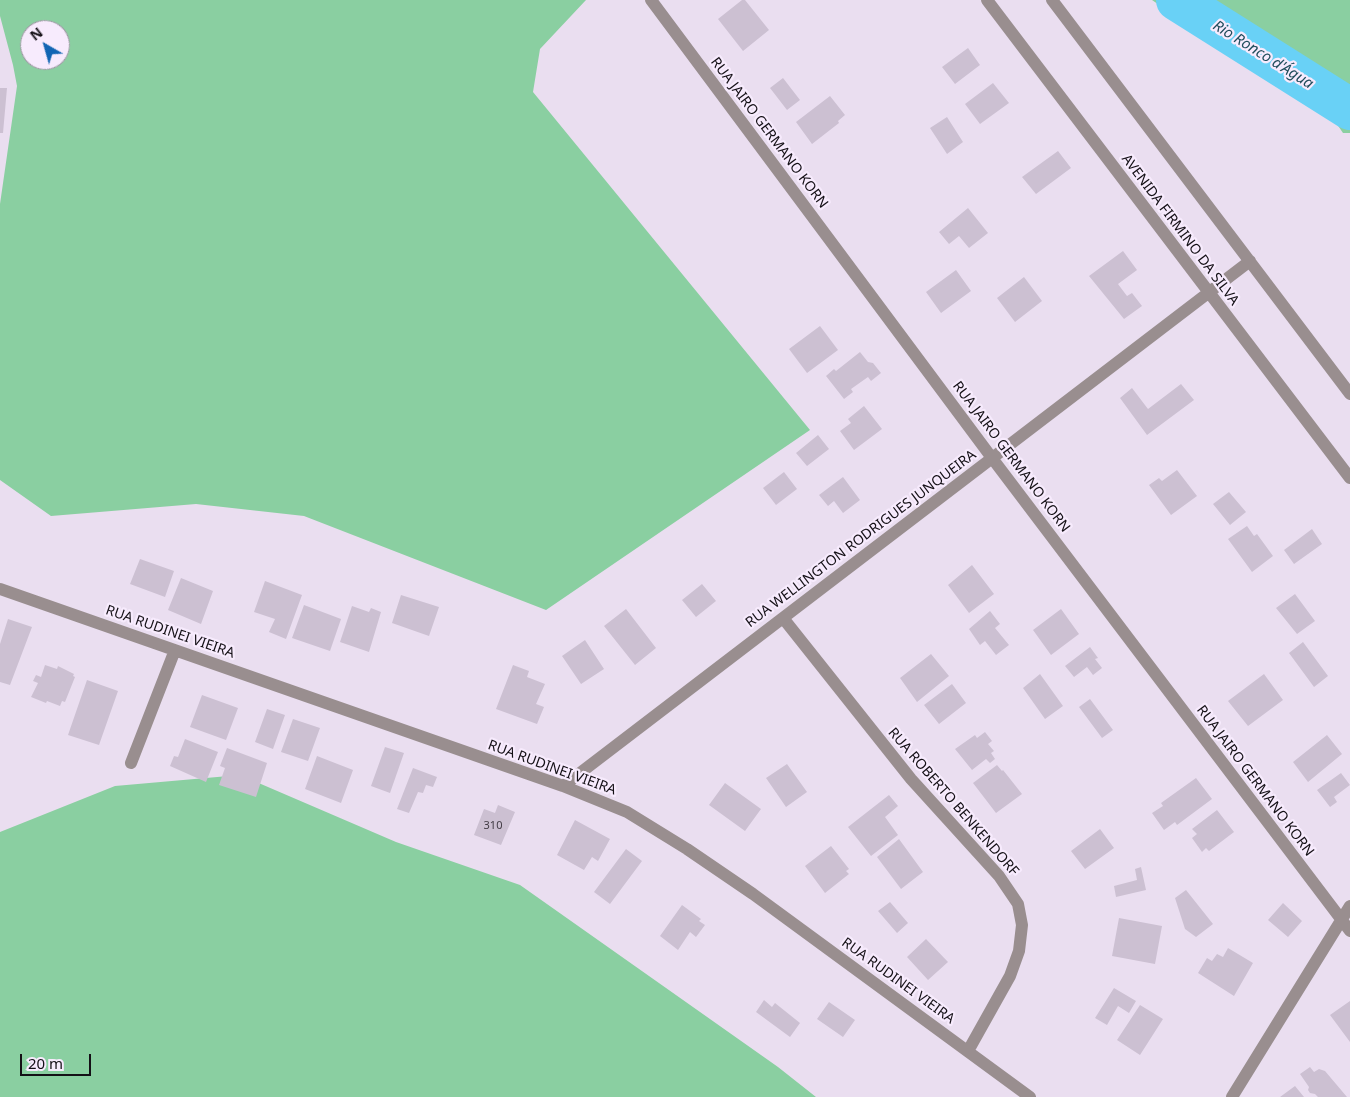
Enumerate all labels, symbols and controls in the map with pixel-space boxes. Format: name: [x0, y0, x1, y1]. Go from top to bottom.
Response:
water label: Rio Ronco d'Água: [1209, 17, 1317, 93]
north arrow: [20, 20, 70, 70]
text: N: [26, 23, 46, 45]
street label: RUA JAIRO GERMANO KORN: [707, 54, 831, 212]
street label: AVENIDA FIRMINO DA SILVA: [1118, 151, 1242, 309]
street label: RUA JAIRO GERMANO KORN: [949, 378, 1073, 536]
street label: RUA WELLINGTON RODRIGUES JUNQUEIRA: [743, 447, 979, 631]
street label: RUA RUDINEI VIEIRA: [103, 602, 237, 662]
street label: RUA JAIRO GERMANO KORN: [1193, 702, 1317, 860]
street label: RUA ROBERTO BENKENDORF: [884, 725, 1022, 879]
street label: RUA RUDINEI VIEIRA: [485, 737, 619, 799]
house number: 310: [484, 819, 502, 833]
street label: RUA RUDINEI VIEIRA: [838, 934, 958, 1028]
scale bar: [22, 1044, 94, 1076]
text: 20 m: [28, 1053, 63, 1073]

